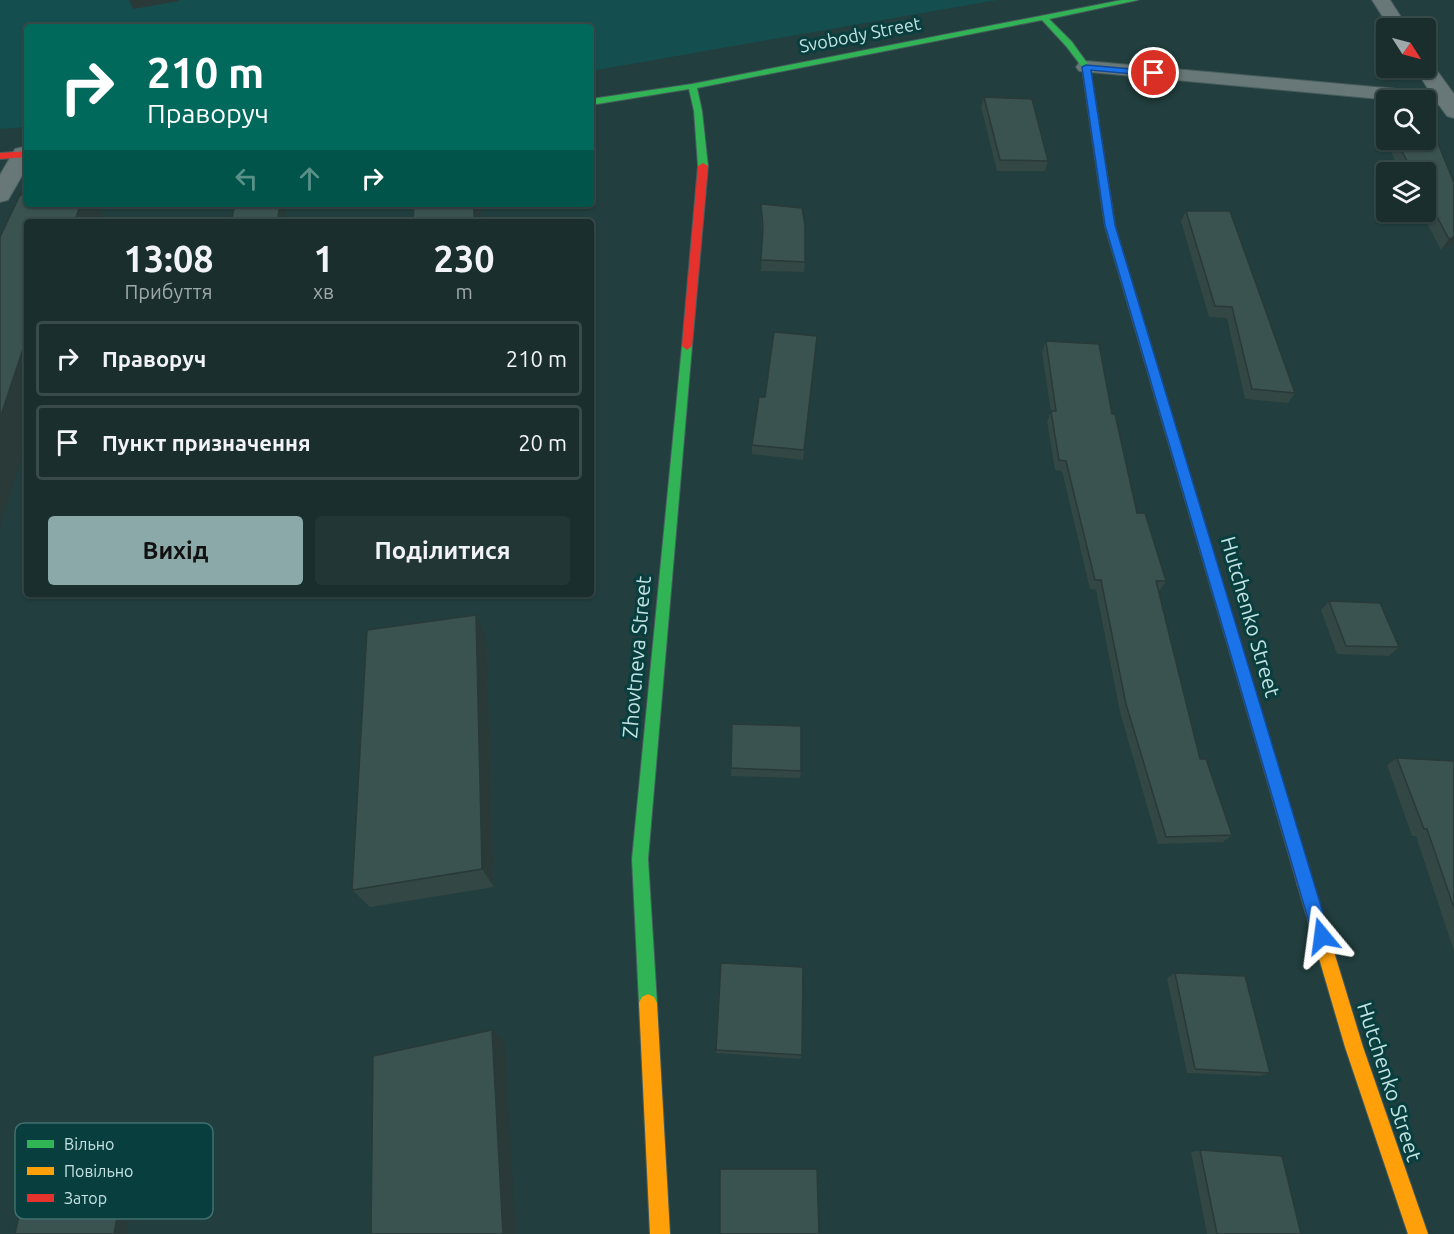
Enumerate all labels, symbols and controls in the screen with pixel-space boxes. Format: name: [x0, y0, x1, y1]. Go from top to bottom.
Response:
street label: Svobody Street: [797, 12, 922, 56]
north arrow: [1376, 18, 1436, 78]
map controls: [1376, 18, 1436, 222]
pin: [1128, 47, 1179, 98]
icon: right: [48, 48, 126, 126]
text: 210 m: [147, 49, 264, 96]
icon: arrive: [1137, 56, 1170, 89]
button: search: [1376, 90, 1436, 150]
text: Праворуч: [147, 98, 269, 128]
icon: left: [230, 162, 263, 195]
icon: ahead: [293, 162, 326, 195]
icon: right: [356, 162, 389, 195]
button: layers: [1376, 162, 1436, 222]
text: 13:08: [123, 238, 214, 279]
text: 1: [313, 238, 334, 279]
text: 230: [434, 238, 495, 279]
text: Прибуття: [124, 280, 213, 303]
text: хв: [313, 280, 334, 303]
text: m: [455, 280, 473, 303]
icon: right: [51, 342, 84, 375]
text: Праворуч: [102, 346, 206, 371]
text: 210 m: [506, 346, 567, 371]
icon: arrive: [51, 426, 84, 459]
text: Пункт призначення: [102, 430, 311, 455]
text: 20 m: [518, 430, 567, 455]
button: Вихід: [48, 516, 303, 585]
button: Поділитися: [315, 516, 570, 585]
street label: Hutchenko Street: [1217, 534, 1285, 700]
street label: Zhovtneva Street: [617, 575, 655, 739]
position arrow: [1290, 904, 1354, 968]
street label: Hutchenko Street: [1353, 999, 1427, 1164]
legend: [15, 1123, 213, 1219]
text: Вільно: [64, 1135, 114, 1153]
text: Повільно: [64, 1162, 133, 1180]
text: Затор: [64, 1189, 107, 1207]

